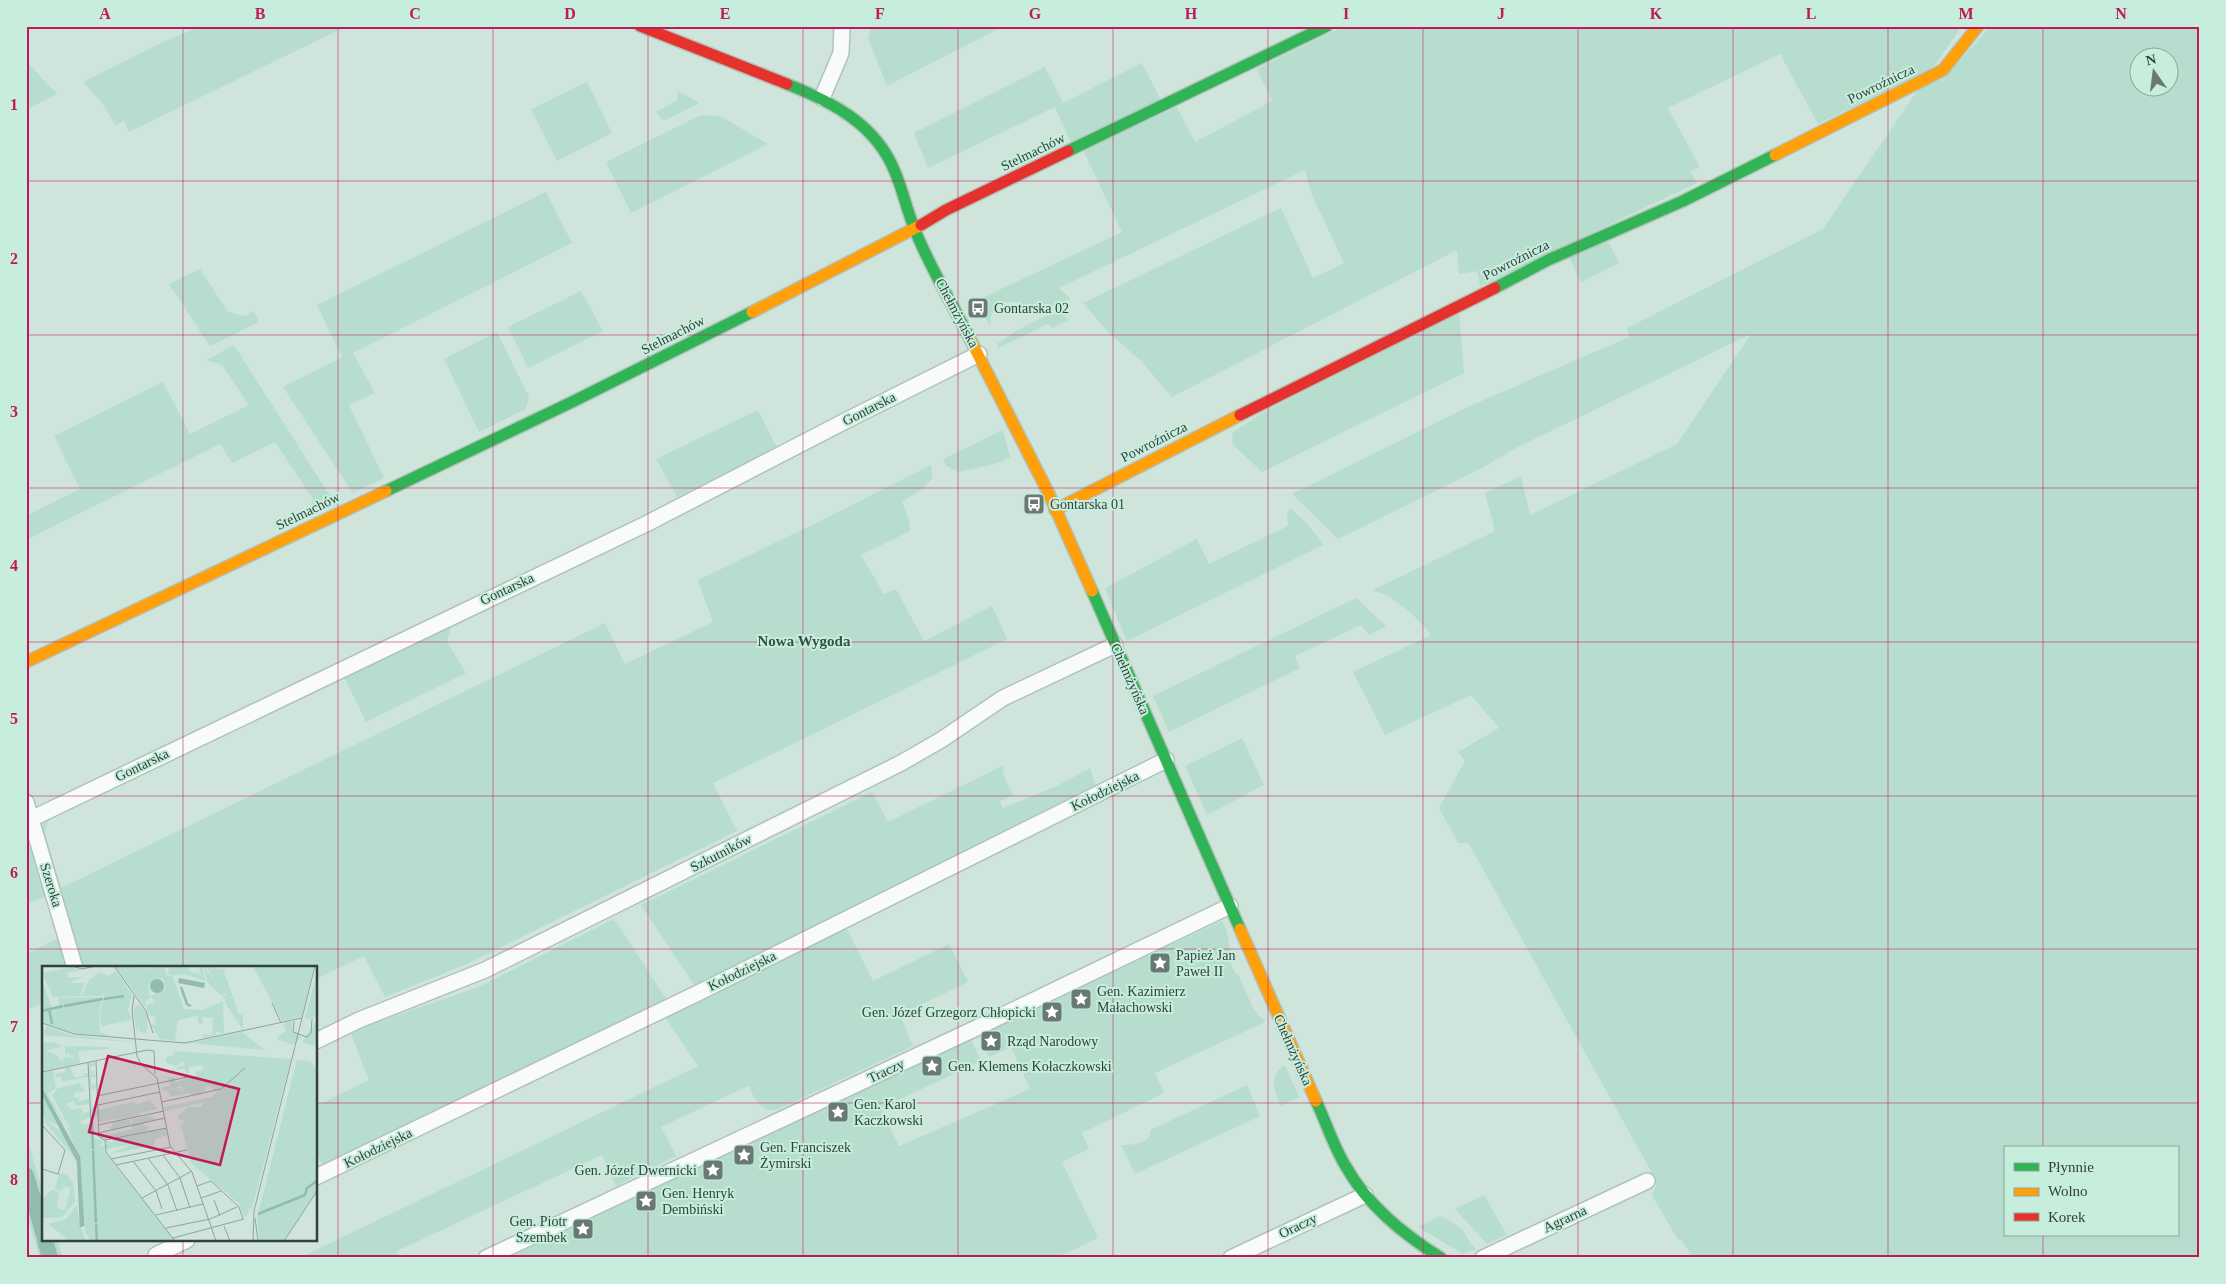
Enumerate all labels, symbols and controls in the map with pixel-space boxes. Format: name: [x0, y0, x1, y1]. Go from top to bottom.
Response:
text: A: [99, 5, 111, 22]
text: B: [255, 5, 266, 22]
text: C: [409, 5, 421, 22]
text: D: [564, 5, 576, 22]
text: E: [720, 5, 730, 22]
text: F: [875, 5, 885, 22]
text: G: [1029, 5, 1042, 22]
text: H: [1185, 5, 1198, 22]
text: I: [1343, 5, 1349, 22]
text: J: [1497, 5, 1505, 22]
text: K: [1650, 5, 1663, 22]
text: L: [1806, 5, 1816, 22]
text: M: [1958, 5, 1974, 22]
text: N: [2115, 5, 2127, 22]
north arrow: [2128, 48, 2178, 98]
text: N: [2144, 51, 2158, 68]
street label: Powroźnicza: [1845, 61, 1917, 107]
text: 1: [10, 96, 18, 113]
street label: Stelmachów: [999, 130, 1068, 174]
street label: Powroźnicza: [1480, 237, 1552, 283]
text: 2: [10, 250, 18, 267]
street label: Chełmżyńska: [932, 276, 982, 351]
bus stop icon: Gontarska 02: [966, 296, 990, 320]
place label: Gontarska 02: [994, 301, 1069, 316]
street label: Stelmachów: [639, 312, 708, 357]
street label: Gontarska: [840, 389, 899, 429]
text: 3: [10, 403, 18, 420]
street label: Powroźnicza: [1118, 419, 1190, 465]
street label: Stelmachów: [274, 489, 343, 533]
bus stop icon: Gontarska 01: [1022, 492, 1046, 516]
place label: Gontarska 01: [1050, 497, 1125, 512]
text: 4: [10, 557, 18, 574]
street label: Gontarska: [478, 570, 537, 608]
district label: Nowa Wygoda: [758, 633, 851, 649]
street label: Chełmżyńska: [1108, 641, 1153, 718]
text: 5: [10, 710, 18, 727]
street label: Gontarska: [113, 745, 172, 784]
street label: Kołodziejska: [1069, 768, 1142, 814]
street label: Szkutników: [688, 831, 755, 875]
street label: Szeroka: [37, 861, 65, 910]
text: 6: [10, 864, 18, 881]
street label: Kołodziejska: [706, 948, 779, 994]
place label: Papież Jan Paweł II: [1176, 948, 1235, 979]
place icon: Papież Jan Paweł II: [1148, 951, 1172, 975]
inset map: [42, 966, 318, 1242]
place label: Gen. Kazimierz Małachowski: [1097, 984, 1186, 1015]
place icon: Gen. Kazimierz Małachowski: [1069, 987, 1093, 1011]
place icon: Gen. Józef Grzegorz Chłopicki: [1040, 1000, 1064, 1024]
place label: Gen. Józef Grzegorz Chłopicki: [862, 1005, 1036, 1020]
street label: Chełmżyńska: [1271, 1012, 1316, 1089]
text: 7: [10, 1018, 18, 1035]
place icon: Rząd Narodowy: [979, 1029, 1003, 1053]
place label: Rząd Narodowy: [1007, 1034, 1098, 1049]
place icon: Gen. Klemens Kołaczkowski: [920, 1054, 944, 1078]
street label: Traczy: [865, 1056, 907, 1086]
place label: Gen. Klemens Kołaczkowski: [948, 1059, 1112, 1074]
place label: Gen. Karol Kaczkowski: [854, 1097, 923, 1128]
place icon: Gen. Karol Kaczkowski: [826, 1100, 850, 1124]
street label: Kołodziejska: [342, 1125, 415, 1171]
place label: Gen. Franciszek Żymirski: [760, 1140, 851, 1171]
place icon: Gen. Franciszek Żymirski: [732, 1143, 756, 1167]
legend: [2004, 1146, 2178, 1236]
place icon: Gen. Józef Dwernicki: [701, 1158, 725, 1182]
text: Płynnie: [2048, 1159, 2094, 1175]
place label: Gen. Józef Dwernicki: [575, 1163, 697, 1178]
text: 8: [10, 1171, 18, 1188]
text: Wolno: [2048, 1183, 2088, 1199]
place label: Gen. Henryk Dembiński: [662, 1186, 734, 1217]
place icon: Gen. Henryk Dembiński: [634, 1189, 658, 1213]
street label: Agrarna: [1541, 1202, 1590, 1235]
text: Korek: [2048, 1209, 2086, 1225]
street label: Oraczy: [1277, 1211, 1319, 1241]
place label: Gen. Piotr Szembek: [509, 1214, 567, 1245]
place icon: Gen. Piotr Szembek: [571, 1217, 595, 1241]

